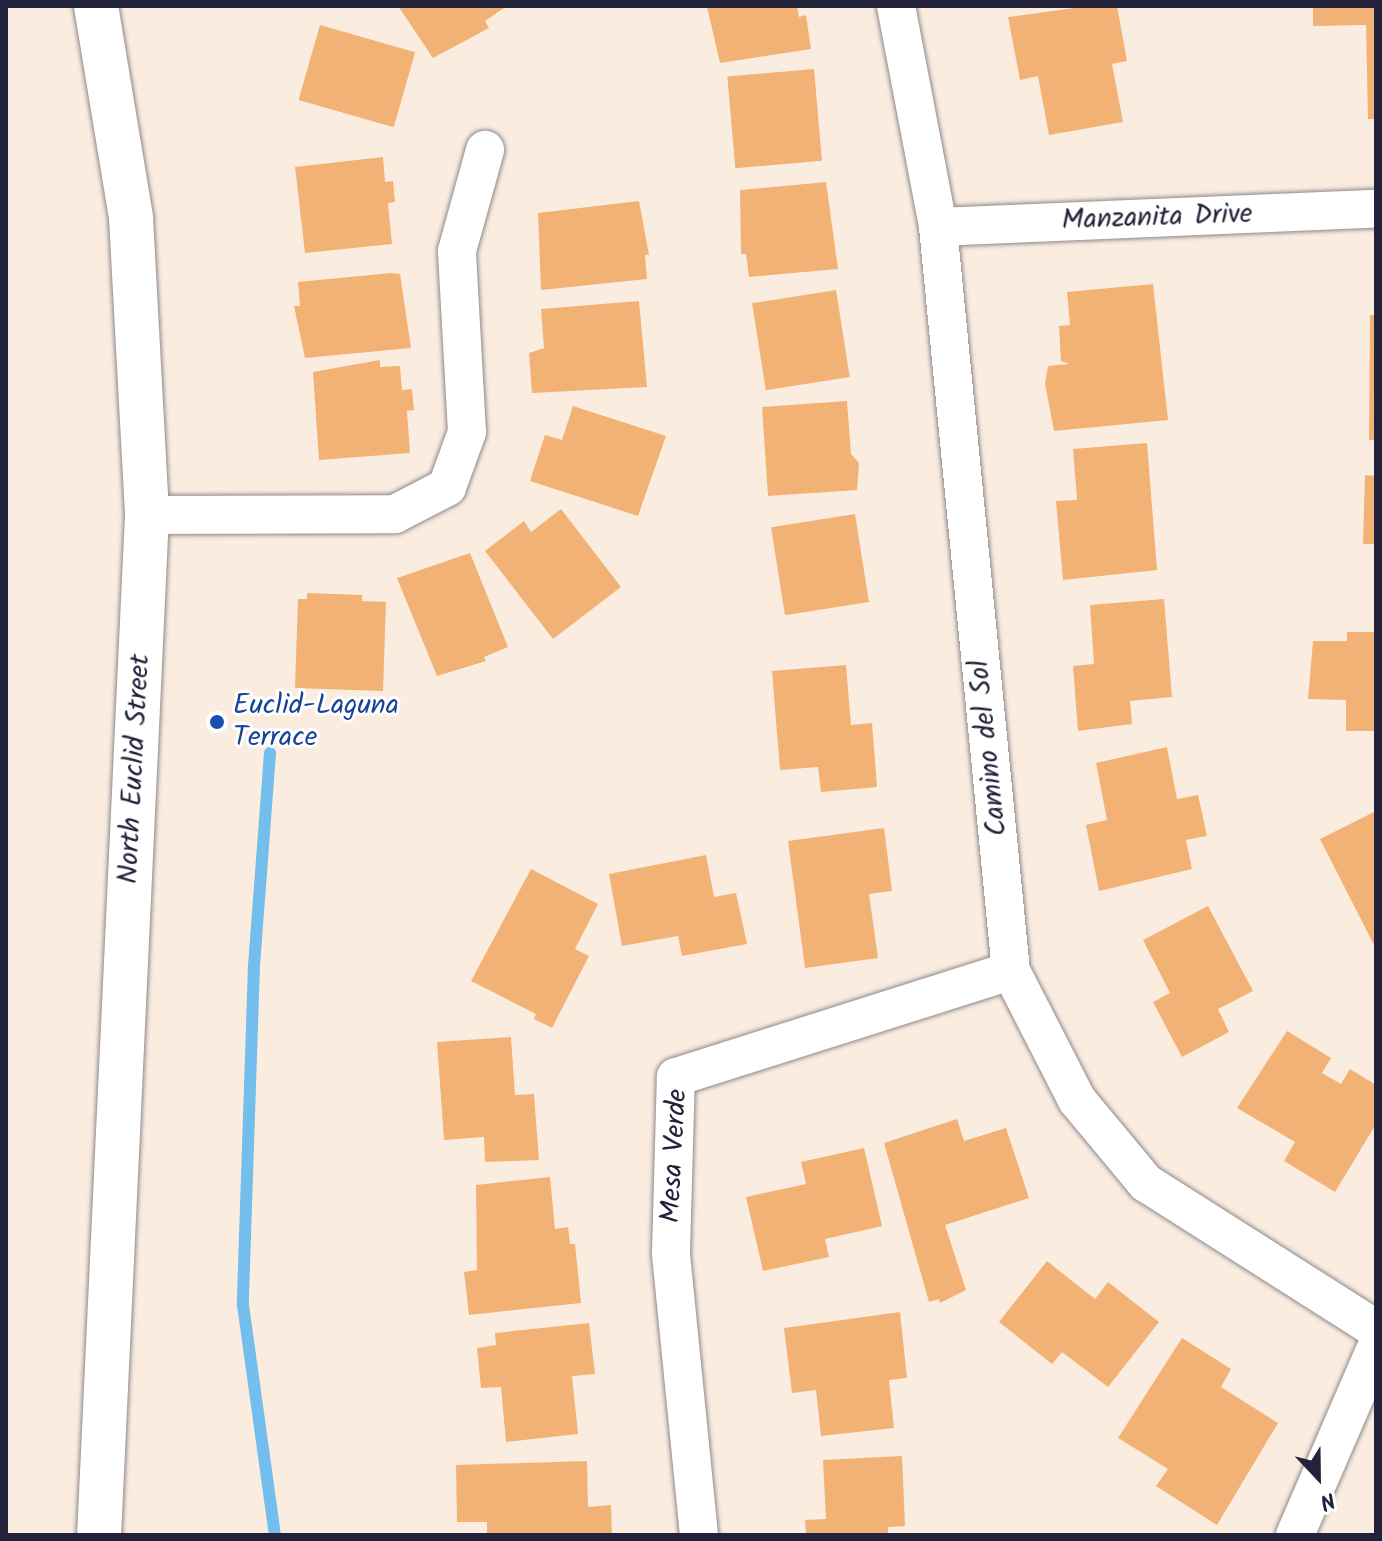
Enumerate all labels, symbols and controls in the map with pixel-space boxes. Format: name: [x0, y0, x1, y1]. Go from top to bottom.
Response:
street label: Manzanita Drive: [1061, 198, 1253, 238]
street label: North Euclid Street: [112, 653, 158, 885]
street label: Camino del Sol: [963, 658, 1015, 838]
place label: Euclid-Laguna Terrace: [233, 689, 399, 755]
marker: Euclid-Laguna Terrace: [208, 713, 226, 731]
street label: Mesa Verde: [655, 1088, 695, 1224]
north arrow: [1278, 1437, 1358, 1517]
text: N: [1314, 1481, 1340, 1519]

